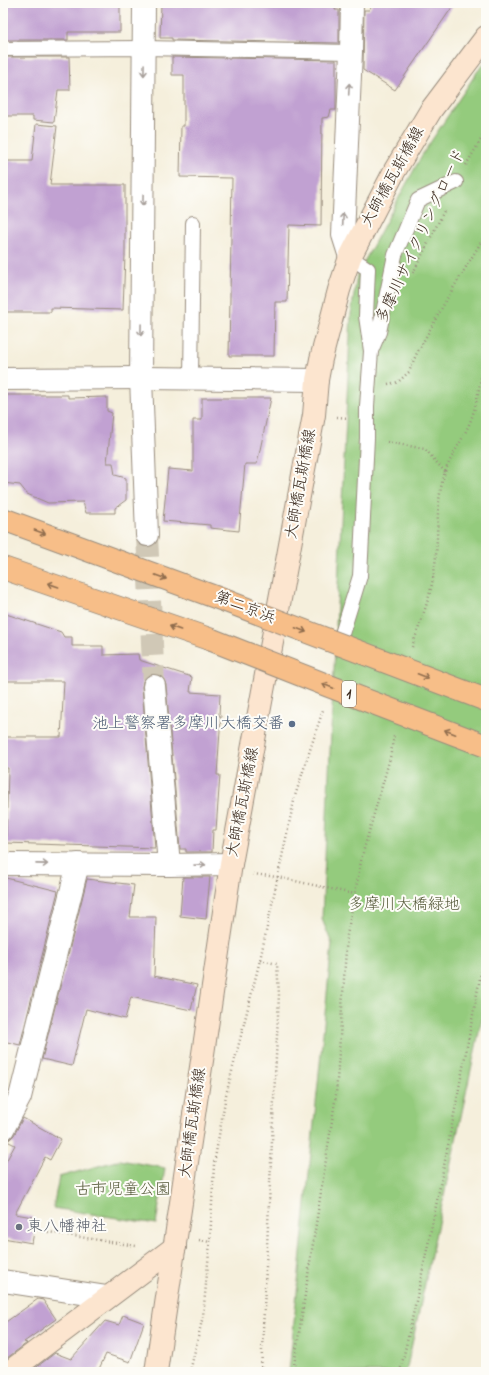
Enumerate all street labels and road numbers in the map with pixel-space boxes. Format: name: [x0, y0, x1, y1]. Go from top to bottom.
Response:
street label: 大師橋瓦斯橋線: [355, 122, 431, 232]
street label: 多摩川サイクリングロード: [370, 145, 472, 327]
street label: 大師橋瓦斯橋線: [279, 427, 323, 541]
street label: 第二京浜: [211, 585, 279, 631]
road number: 1: [342, 681, 356, 707]
street label: 大師橋瓦斯橋線: [221, 745, 265, 859]
street label: 大師橋瓦斯橋線: [173, 1066, 213, 1180]

